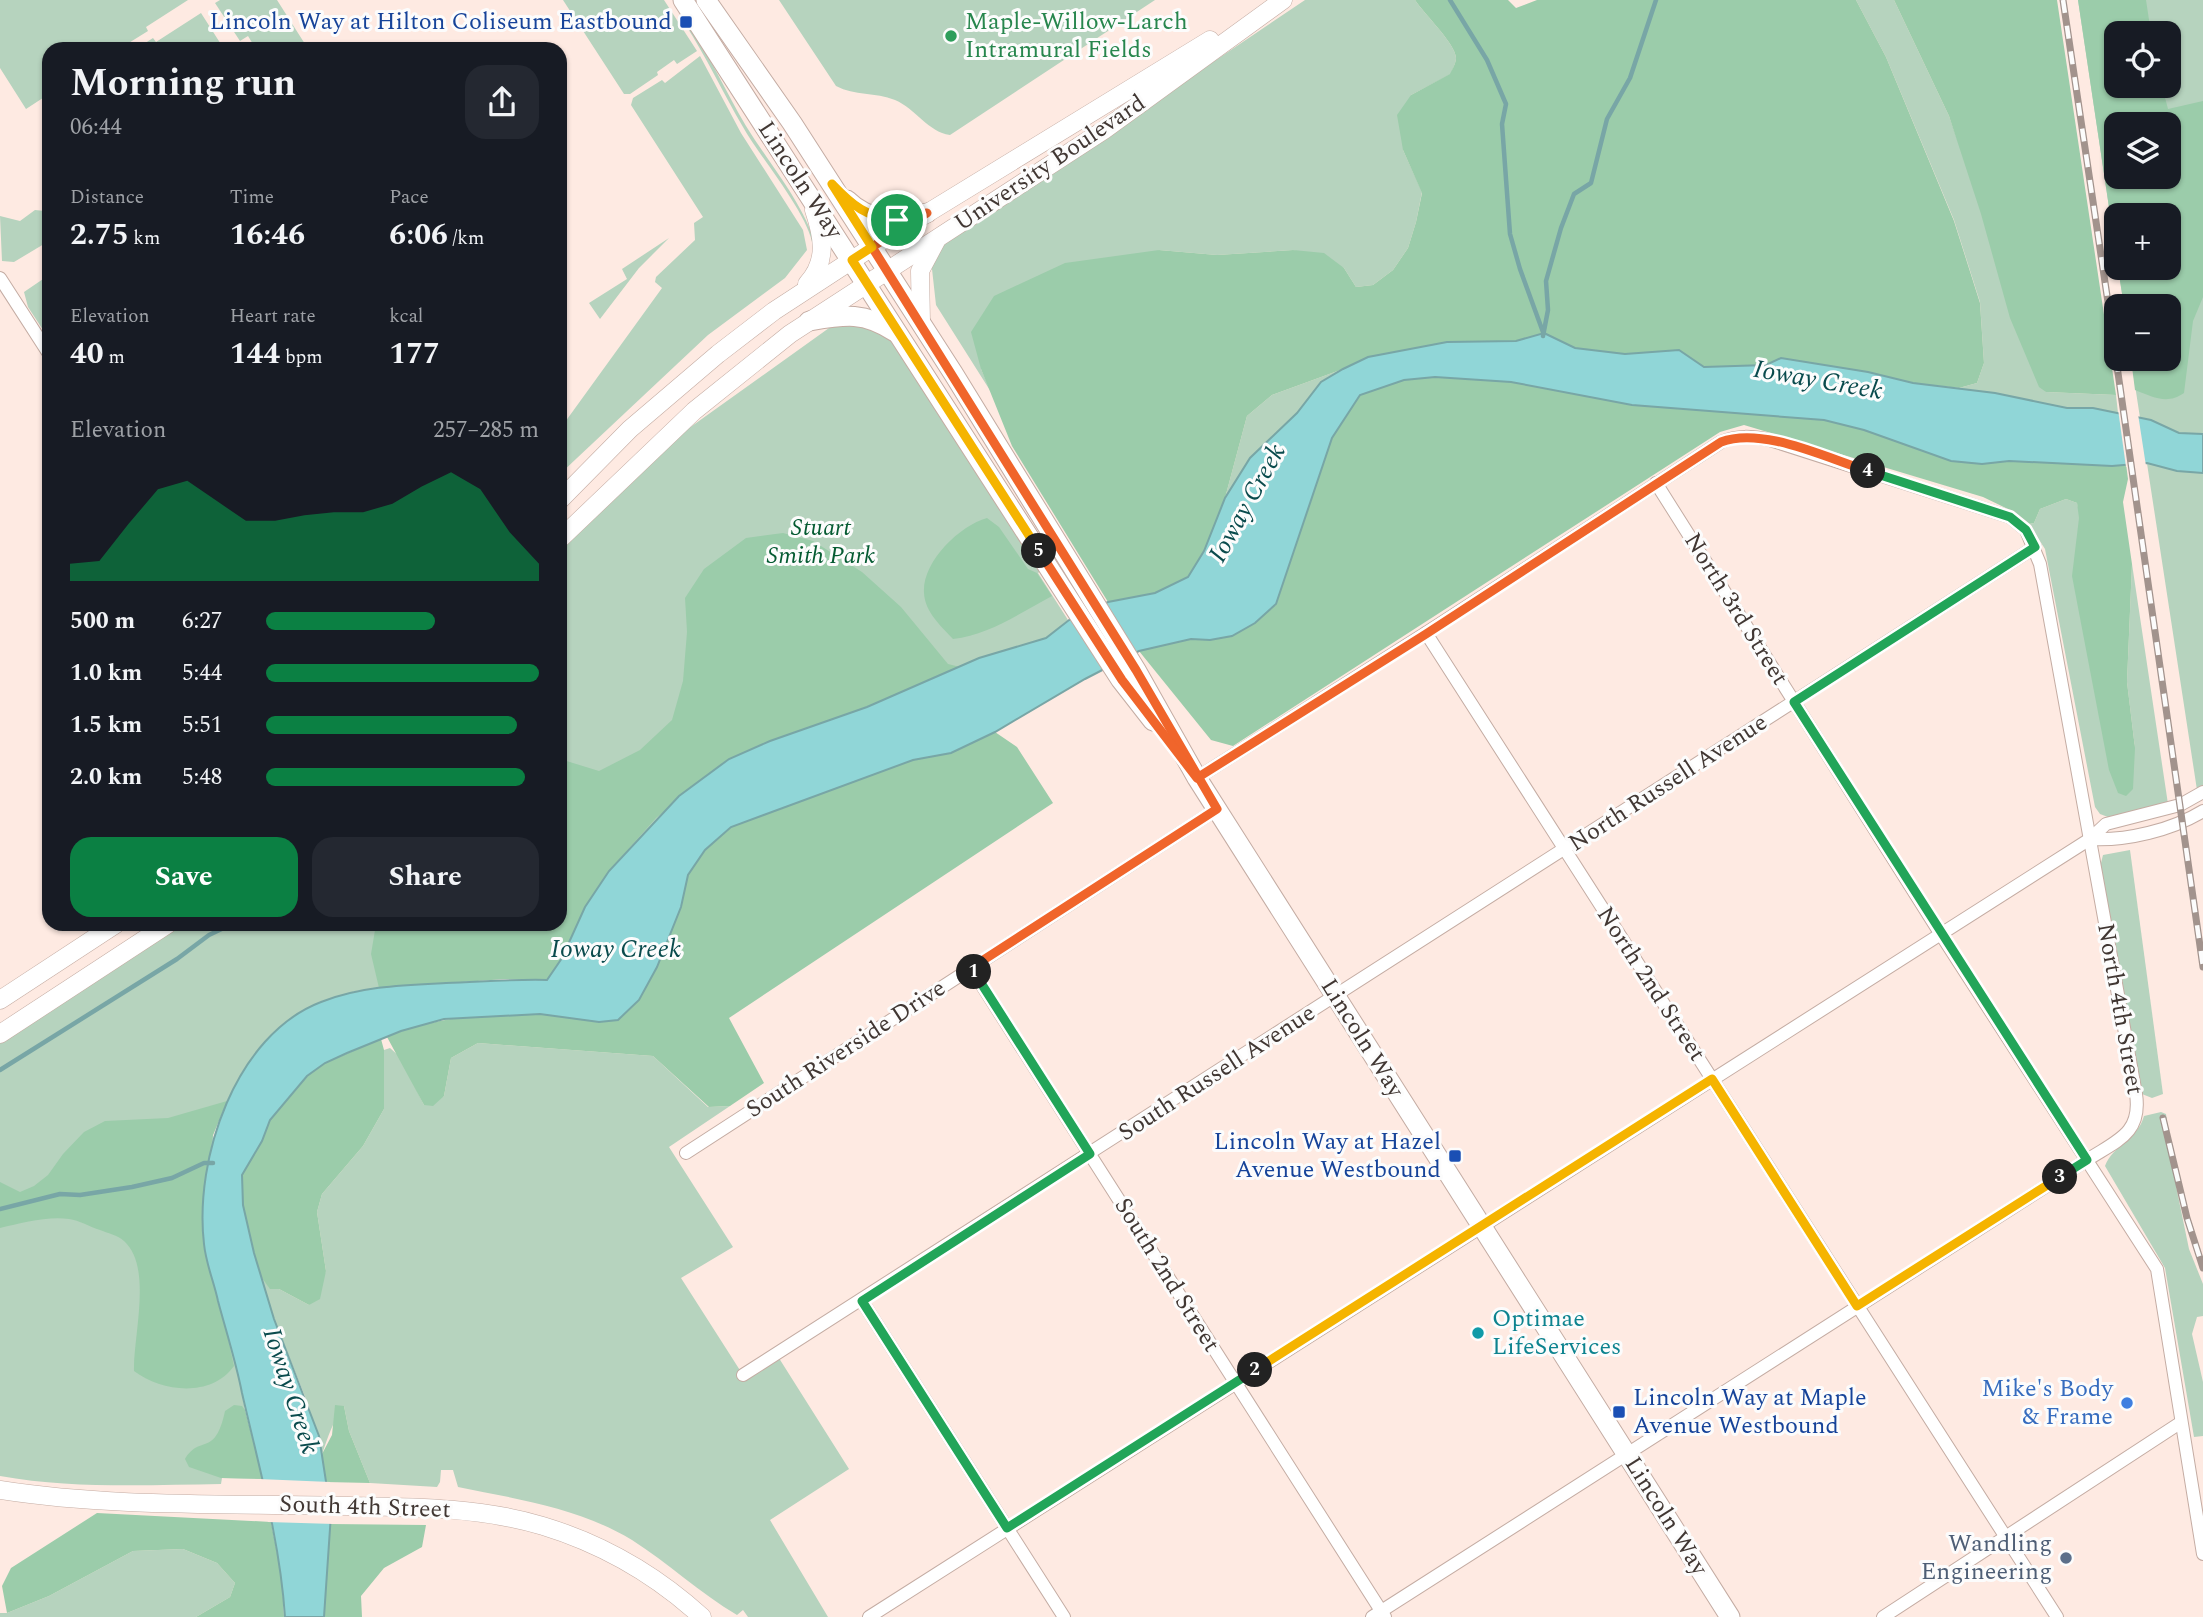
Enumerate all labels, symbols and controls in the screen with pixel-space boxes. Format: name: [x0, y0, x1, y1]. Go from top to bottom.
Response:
place label: Lincoln Way at Hilton Coliseum Eastbound: [210, 4, 672, 40]
place label: Maple-Willow-Larch Intramural Fields: [965, 4, 1188, 68]
marker: Lincoln Way at Hilton Coliseum Eastbound: [678, 14, 694, 30]
map controls: [2104, 21, 2181, 371]
button: locate: [2104, 21, 2181, 98]
marker: Maple-Willow-Larch Intramural Fields: [943, 28, 959, 44]
text: Morning run: [70, 55, 296, 113]
button: share: [465, 65, 539, 139]
street label: University Boulevard: [947, 85, 1153, 241]
text: 06:44: [70, 110, 122, 145]
button: layers: [2104, 112, 2181, 189]
street label: Lincoln Way: [748, 114, 852, 247]
text: Distance: [70, 183, 144, 212]
text: Time: [230, 183, 274, 212]
text: Pace: [389, 183, 429, 212]
pin: [867, 190, 927, 250]
icon: arrive: [878, 201, 916, 239]
button: +: [2104, 203, 2181, 280]
text: 2.75: [70, 212, 129, 258]
text: 16:46: [230, 212, 305, 258]
text: 6:06: [389, 212, 448, 258]
text: km: [129, 224, 160, 253]
text: /km: [448, 224, 484, 253]
button: −: [2104, 294, 2181, 371]
text: Elevation: [70, 302, 150, 331]
text: Heart rate: [230, 302, 316, 331]
text: kcal: [389, 302, 423, 331]
text: 40: [70, 331, 104, 377]
text: 144: [230, 331, 280, 377]
text: 177: [389, 331, 440, 377]
text: m: [104, 343, 125, 372]
text: bpm: [280, 343, 323, 372]
water label: Ioway Creek: [1750, 349, 1886, 411]
text: Elevation: [70, 413, 166, 448]
text: 257–285 m: [433, 413, 539, 448]
water label: Ioway Creek: [1198, 436, 1296, 570]
pin: 4: [1850, 454, 1885, 489]
text: 4: [1862, 456, 1873, 485]
park label: Stuart Smith Park: [767, 510, 875, 574]
street label: North 3rd Street: [1675, 526, 1797, 692]
pin: 5: [1021, 534, 1056, 568]
text: 5: [1033, 536, 1044, 565]
text: 500 m: [70, 604, 135, 639]
text: 6:27: [182, 604, 222, 639]
text: 1.0 km: [70, 656, 142, 691]
text: 5:44: [182, 656, 222, 691]
street label: North Russell Avenue: [1561, 705, 1775, 861]
text: 1.5 km: [70, 708, 142, 743]
text: 5:51: [182, 708, 222, 743]
text: 2.0 km: [70, 760, 142, 795]
text: 5:48: [182, 760, 222, 795]
button: Save: [70, 837, 298, 917]
button: Share: [312, 837, 539, 917]
street label: North 2nd Street: [1587, 899, 1715, 1069]
street label: North 4th Street: [2087, 920, 2153, 1098]
water label: Ioway Creek: [551, 929, 681, 969]
pin: 1: [956, 954, 992, 990]
text: 1: [968, 957, 979, 986]
street label: South Riverside Drive: [739, 971, 953, 1127]
street label: Lincoln Way: [1311, 972, 1414, 1106]
street label: South Russell Avenue: [1111, 996, 1323, 1150]
place label: Lincoln Way at Hazel Avenue Westbound: [1214, 1124, 1441, 1188]
marker: Lincoln Way at Hazel Avenue Westbound: [1447, 1148, 1463, 1164]
pin: 3: [2042, 1160, 2078, 1194]
text: 3: [2054, 1162, 2065, 1191]
street label: South 2nd Street: [1105, 1191, 1229, 1359]
place label: Optimae LifeServices: [1492, 1301, 1621, 1365]
water label: Ioway Creek: [252, 1323, 330, 1459]
marker: Optimae LifeServices: [1470, 1325, 1486, 1341]
pin: 2: [1238, 1352, 1272, 1388]
text: 2: [1249, 1355, 1260, 1384]
place label: Mike's Body & Frame: [1982, 1371, 2114, 1435]
place label: Lincoln Way at Maple Avenue Westbound: [1633, 1380, 1867, 1444]
marker: Mike's Body & Frame: [2119, 1395, 2135, 1411]
marker: Lincoln Way at Maple Avenue Westbound: [1611, 1404, 1627, 1420]
street label: Lincoln Way: [1615, 1450, 1718, 1584]
street label: South 4th Street: [279, 1486, 451, 1528]
place label: Wandling Engineering: [1921, 1526, 2052, 1590]
marker: Wandling Engineering: [2058, 1550, 2074, 1566]

